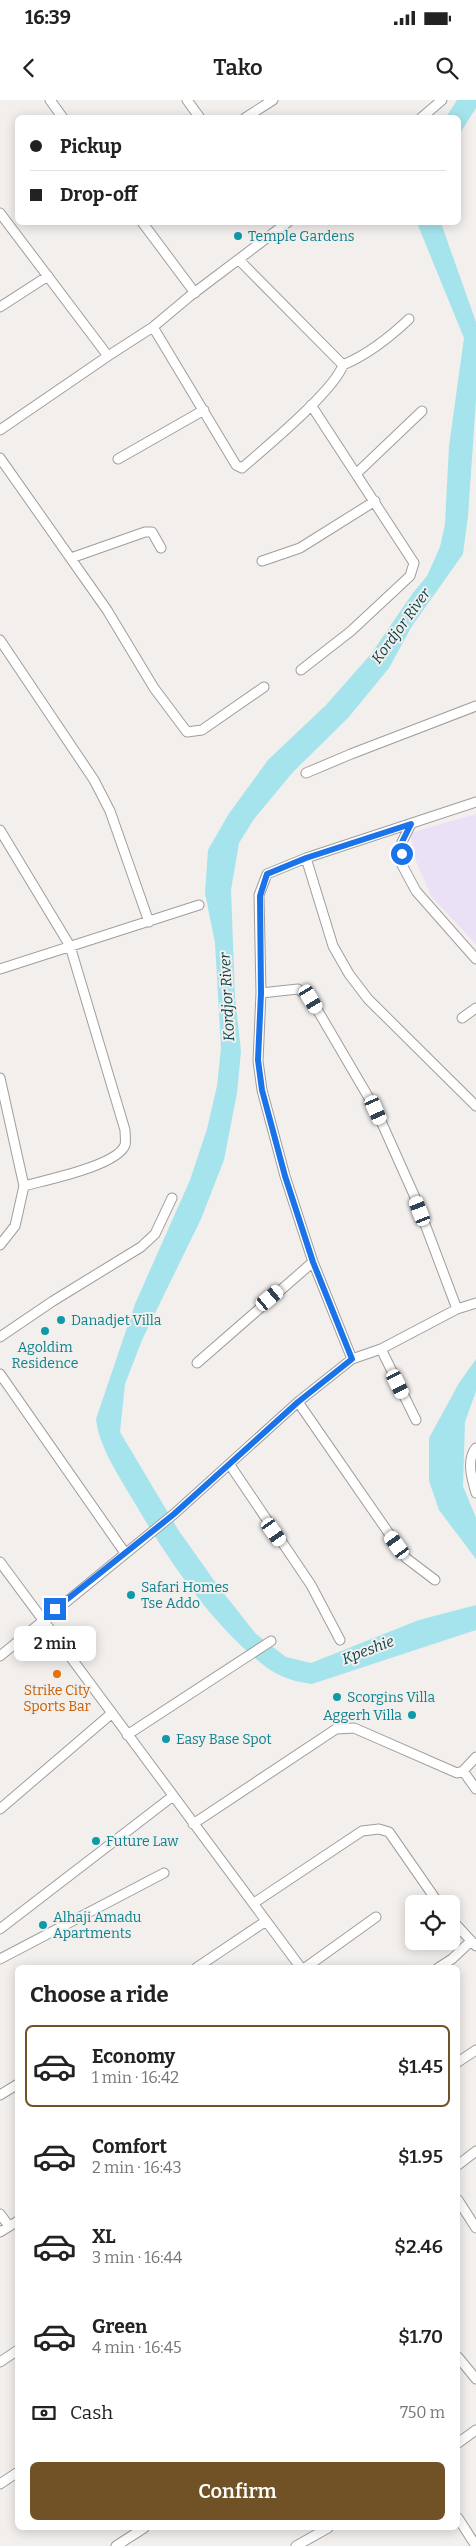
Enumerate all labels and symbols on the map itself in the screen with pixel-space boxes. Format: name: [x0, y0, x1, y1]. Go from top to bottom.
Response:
place label: Temple Gardens: [248, 228, 355, 245]
marker: Temple Gardens: [232, 230, 244, 242]
water label: Kordjor River: [368, 584, 435, 667]
route start: [391, 843, 413, 865]
water label: Kordjor River: [216, 951, 238, 1042]
car: [296, 982, 325, 1016]
car: [363, 1093, 388, 1127]
car: [407, 1194, 432, 1228]
car: [253, 1283, 286, 1313]
place label: Danadjet Villa: [71, 1312, 162, 1329]
marker: Danadjet Villa: [55, 1314, 67, 1326]
marker: Agoldim Residence: [39, 1325, 51, 1337]
place label: Agoldim Residence: [12, 1339, 78, 1372]
car: [384, 1367, 411, 1401]
car: [259, 1515, 288, 1549]
car: [382, 1528, 411, 1562]
place label: Safari Homes Tse Addo: [141, 1579, 229, 1612]
marker: Safari Homes Tse Addo: [125, 1589, 137, 1601]
route end: [44, 1598, 66, 1620]
callout: 2 min: [14, 1626, 96, 1662]
water label: Kpeshie: [339, 1632, 397, 1668]
marker: Strike City Sports Bar: [51, 1668, 63, 1680]
place label: Strike City Sports Bar: [23, 1682, 91, 1715]
place label: Scorgins Villa: [347, 1689, 435, 1706]
marker: Scorgins Villa: [331, 1691, 343, 1703]
place label: Aggerh Villa: [323, 1707, 402, 1724]
marker: Aggerh Villa: [406, 1709, 418, 1721]
place label: Easy Base Spot: [176, 1731, 272, 1748]
marker: Easy Base Spot: [160, 1733, 172, 1745]
place label: Future Law: [106, 1833, 179, 1850]
marker: Future Law: [90, 1835, 102, 1847]
place label: Alhaji Amadu Apartments: [53, 1909, 142, 1942]
marker: Alhaji Amadu Apartments: [37, 1919, 49, 1931]

